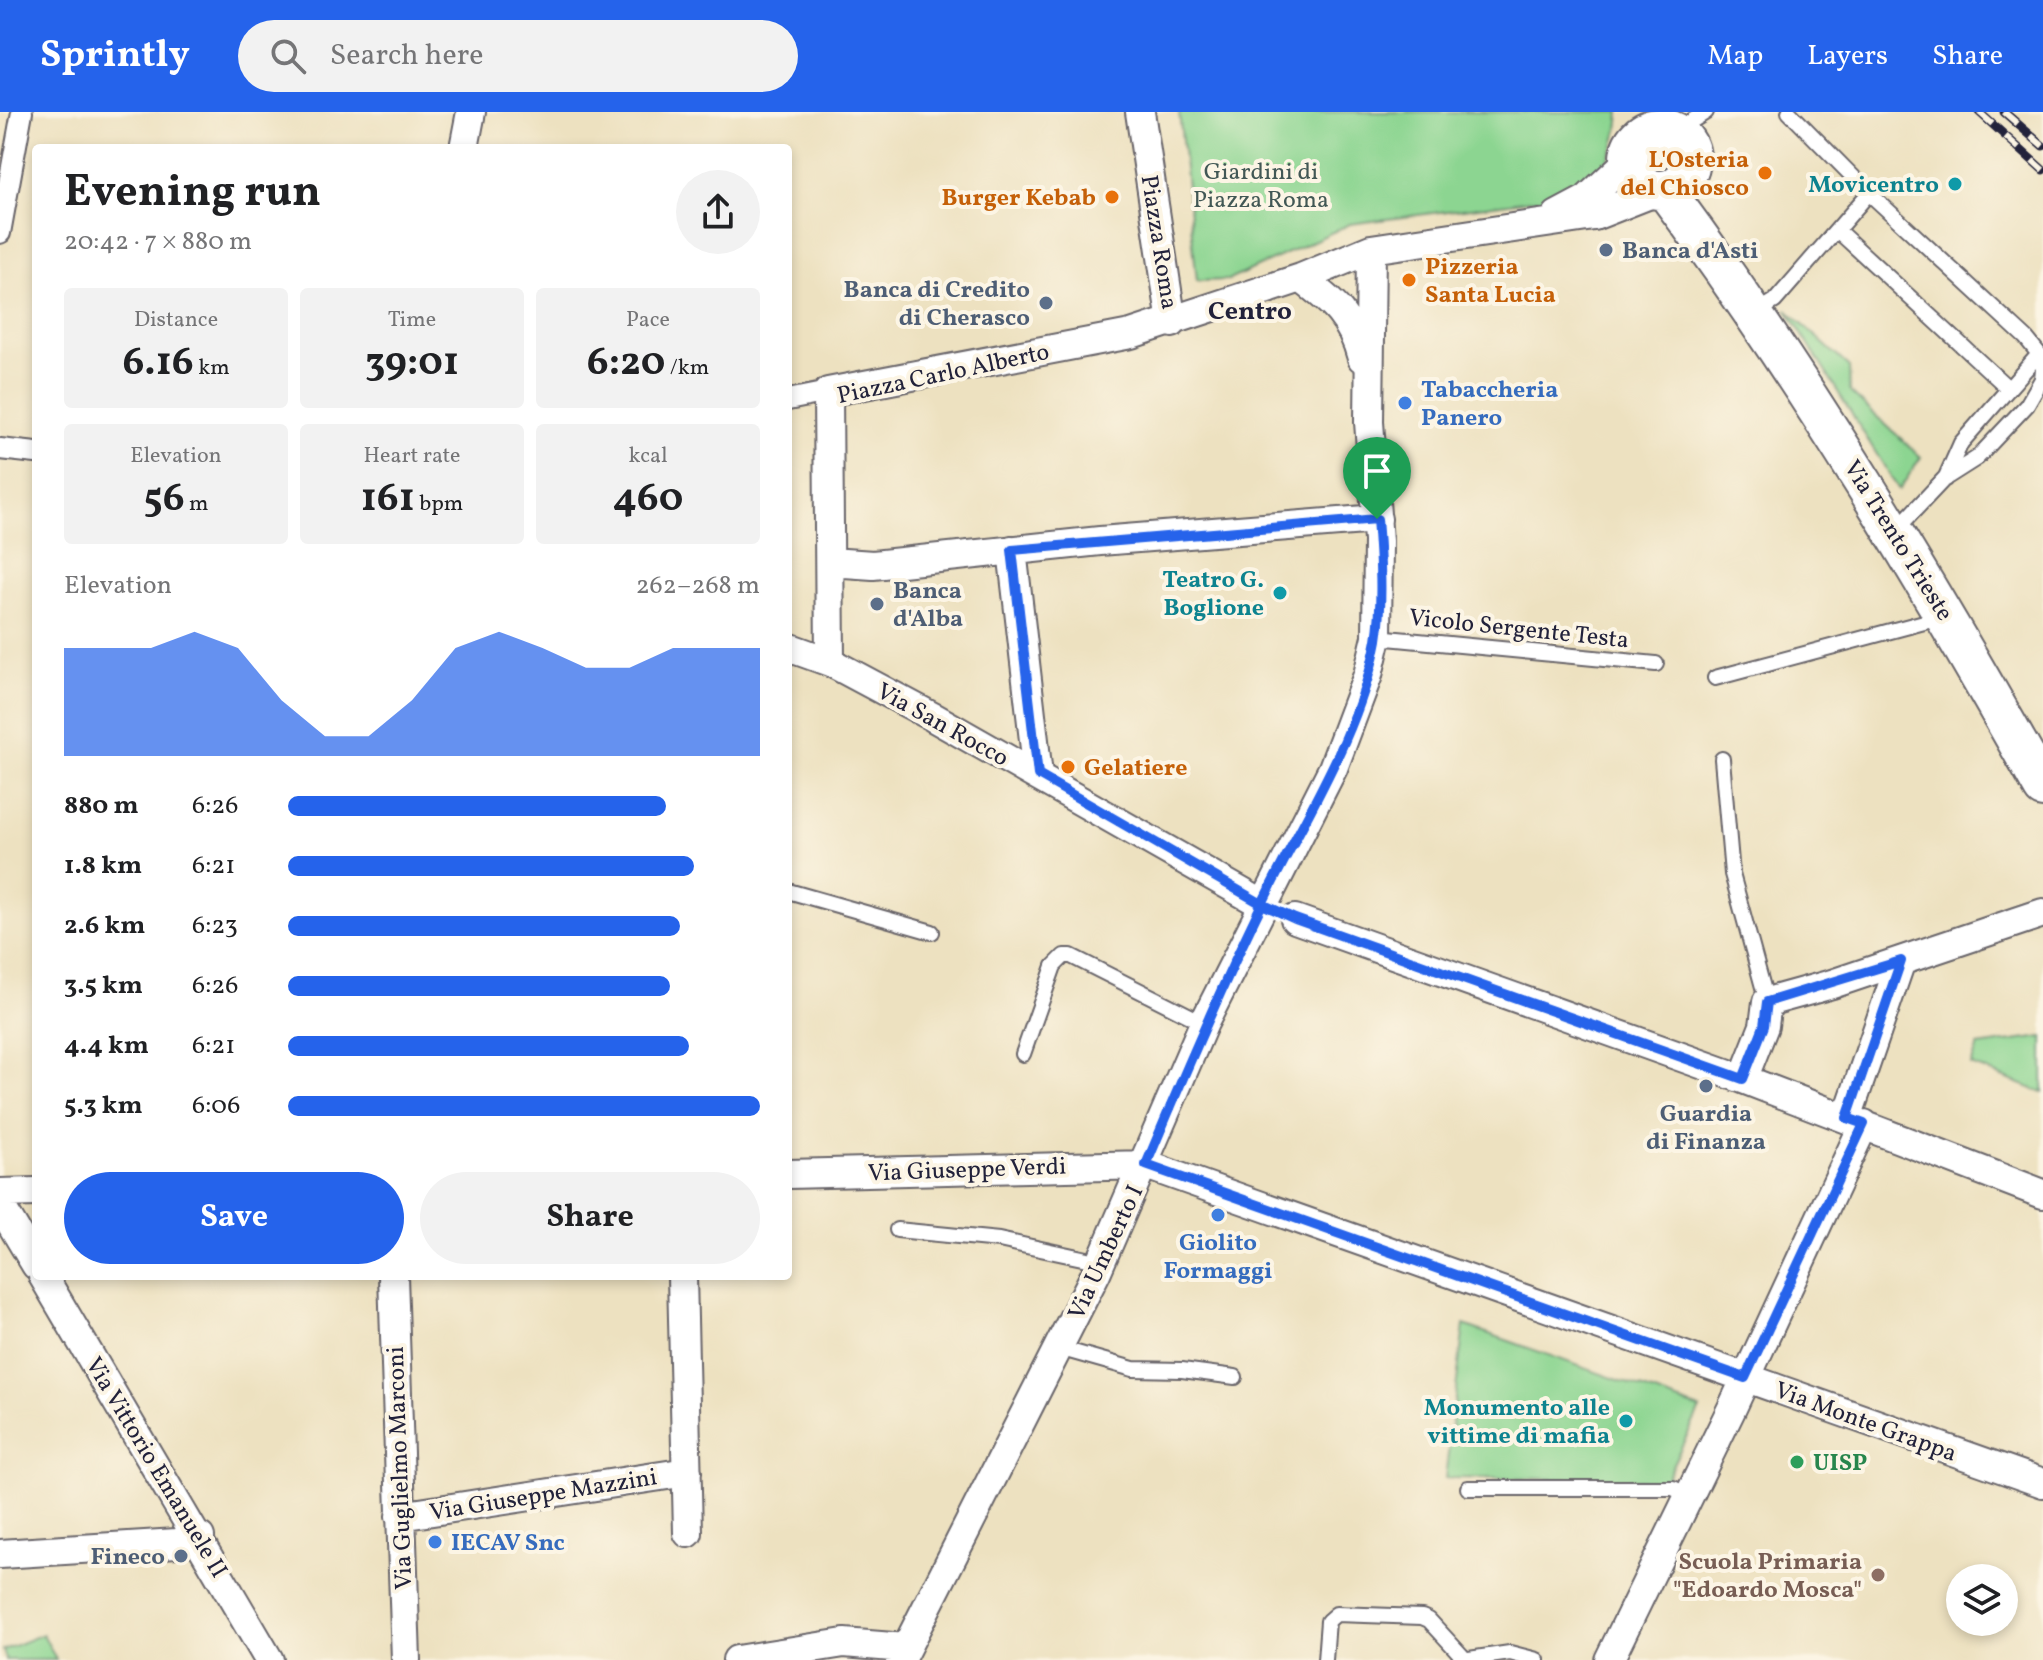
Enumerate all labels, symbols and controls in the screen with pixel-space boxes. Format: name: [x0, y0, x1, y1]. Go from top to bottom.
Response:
search box: [238, 20, 798, 92]
text: Sprintly: [40, 30, 190, 83]
icon: search: [266, 34, 310, 78]
text: Search here: [330, 35, 483, 77]
text: Map: [1707, 37, 1763, 76]
text: Layers: [1807, 37, 1888, 76]
text: Share: [1932, 37, 2003, 76]
place label: L'Osteria del Chiosco: [1620, 144, 1749, 206]
park label: Giardini di Piazza Roma: [1193, 156, 1329, 218]
text: Evening run: [64, 163, 321, 224]
marker: L'Osteria del Chiosco: [1756, 164, 1774, 182]
place label: Movicentro: [1808, 169, 1939, 203]
button: share: [676, 170, 760, 254]
street label: Piazza Roma: [1131, 173, 1185, 312]
marker: Movicentro: [1946, 175, 1964, 193]
place label: Burger Kebab: [942, 182, 1096, 216]
marker: Burger Kebab: [1103, 188, 1121, 206]
text: 20:42 · 7 × 880 m: [64, 224, 252, 260]
place label: Banca d'Asti: [1622, 235, 1759, 269]
marker: Banca d'Asti: [1597, 241, 1615, 259]
place label: Pizzeria Santa Lucia: [1425, 251, 1556, 313]
marker: Pizzeria Santa Lucia: [1400, 271, 1418, 289]
place label: Banca di Credito di Cherasco: [844, 274, 1030, 336]
marker: Banca di Credito di Cherasco: [1037, 294, 1055, 312]
district label: Centro: [1208, 294, 1292, 330]
text: Distance: [134, 305, 218, 336]
text: Time: [388, 305, 436, 336]
text: Pace: [626, 305, 670, 336]
text: 6.16: [122, 336, 194, 392]
text: 39:01: [365, 336, 459, 392]
text: 6:20: [587, 336, 665, 392]
street label: Piazza Carlo Alberto: [834, 336, 1053, 414]
text: km: [194, 353, 230, 384]
text: /km: [665, 353, 709, 384]
place label: Tabaccheria Panero: [1421, 374, 1558, 436]
marker: Tabaccheria Panero: [1396, 394, 1414, 412]
pin: [1343, 437, 1411, 519]
text: Elevation: [130, 441, 222, 472]
text: Heart rate: [363, 441, 461, 472]
text: kcal: [628, 441, 668, 472]
icon: arrive: [1355, 449, 1399, 493]
street label: Via Trento Trieste: [1834, 454, 1960, 628]
text: 56: [143, 472, 185, 528]
text: 161: [361, 472, 415, 528]
text: 460: [613, 472, 683, 528]
text: m: [185, 489, 209, 520]
text: bpm: [415, 489, 463, 520]
place label: Teatro G. Boglione: [1162, 564, 1264, 626]
text: Elevation: [64, 568, 172, 604]
text: 262–268 m: [636, 568, 760, 604]
place label: Banca d'Alba: [893, 575, 963, 637]
marker: Teatro G. Boglione: [1271, 584, 1289, 602]
marker: Banca d'Alba: [868, 595, 886, 613]
street label: Vicolo Sergente Testa: [1407, 602, 1631, 658]
street label: Via San Rocco: [870, 675, 1014, 776]
place label: Gelatiere: [1084, 752, 1187, 786]
marker: Gelatiere: [1059, 758, 1077, 776]
text: 880 m: [64, 788, 139, 824]
text: 6:26: [192, 788, 238, 824]
text: 1.8 km: [64, 848, 142, 884]
text: 6:21: [192, 848, 235, 884]
text: 2.6 km: [64, 908, 145, 944]
text: 6:23: [192, 908, 238, 944]
text: 3.5 km: [64, 968, 143, 1004]
text: 6:26: [192, 968, 238, 1004]
text: 4.4 km: [64, 1028, 149, 1064]
text: 6:21: [192, 1028, 235, 1064]
marker: Guardia di Finanza: [1697, 1077, 1715, 1095]
text: 5.3 km: [64, 1088, 143, 1124]
text: 6:06: [192, 1088, 240, 1124]
place label: Guardia di Finanza: [1646, 1098, 1766, 1160]
street label: Via Giuseppe Verdi: [867, 1151, 1067, 1191]
button: Save: [64, 1172, 404, 1264]
button: Share: [420, 1172, 760, 1264]
street label: Via Umberto I: [1061, 1180, 1153, 1326]
marker: Giolito Formaggi: [1209, 1206, 1227, 1224]
place label: Giolito Formaggi: [1163, 1227, 1273, 1289]
street label: Via Guglielmo Marconi: [380, 1346, 422, 1590]
street label: Via Vittorio Emanuele II: [76, 1351, 235, 1585]
street label: Via Monte Grappa: [1769, 1374, 1961, 1472]
place label: Monumento alle vittime di mafia: [1424, 1392, 1610, 1454]
marker: Monumento alle vittime di mafia: [1617, 1412, 1635, 1430]
place label: UISP: [1813, 1447, 1867, 1481]
marker: UISP: [1788, 1453, 1806, 1471]
street label: Via Giuseppe Mazzini: [427, 1461, 660, 1531]
place label: IECAV Snc: [451, 1527, 565, 1561]
marker: IECAV Snc: [426, 1533, 444, 1551]
place label: Fineco: [91, 1541, 165, 1575]
place label: Scuola Primaria "Edoardo Mosca": [1673, 1546, 1862, 1608]
marker: Fineco: [172, 1547, 190, 1565]
map controls: [1946, 1564, 2018, 1636]
button: layers: [1946, 1564, 2018, 1636]
marker: Scuola Primaria "Edoardo Mosca": [1869, 1566, 1887, 1584]

